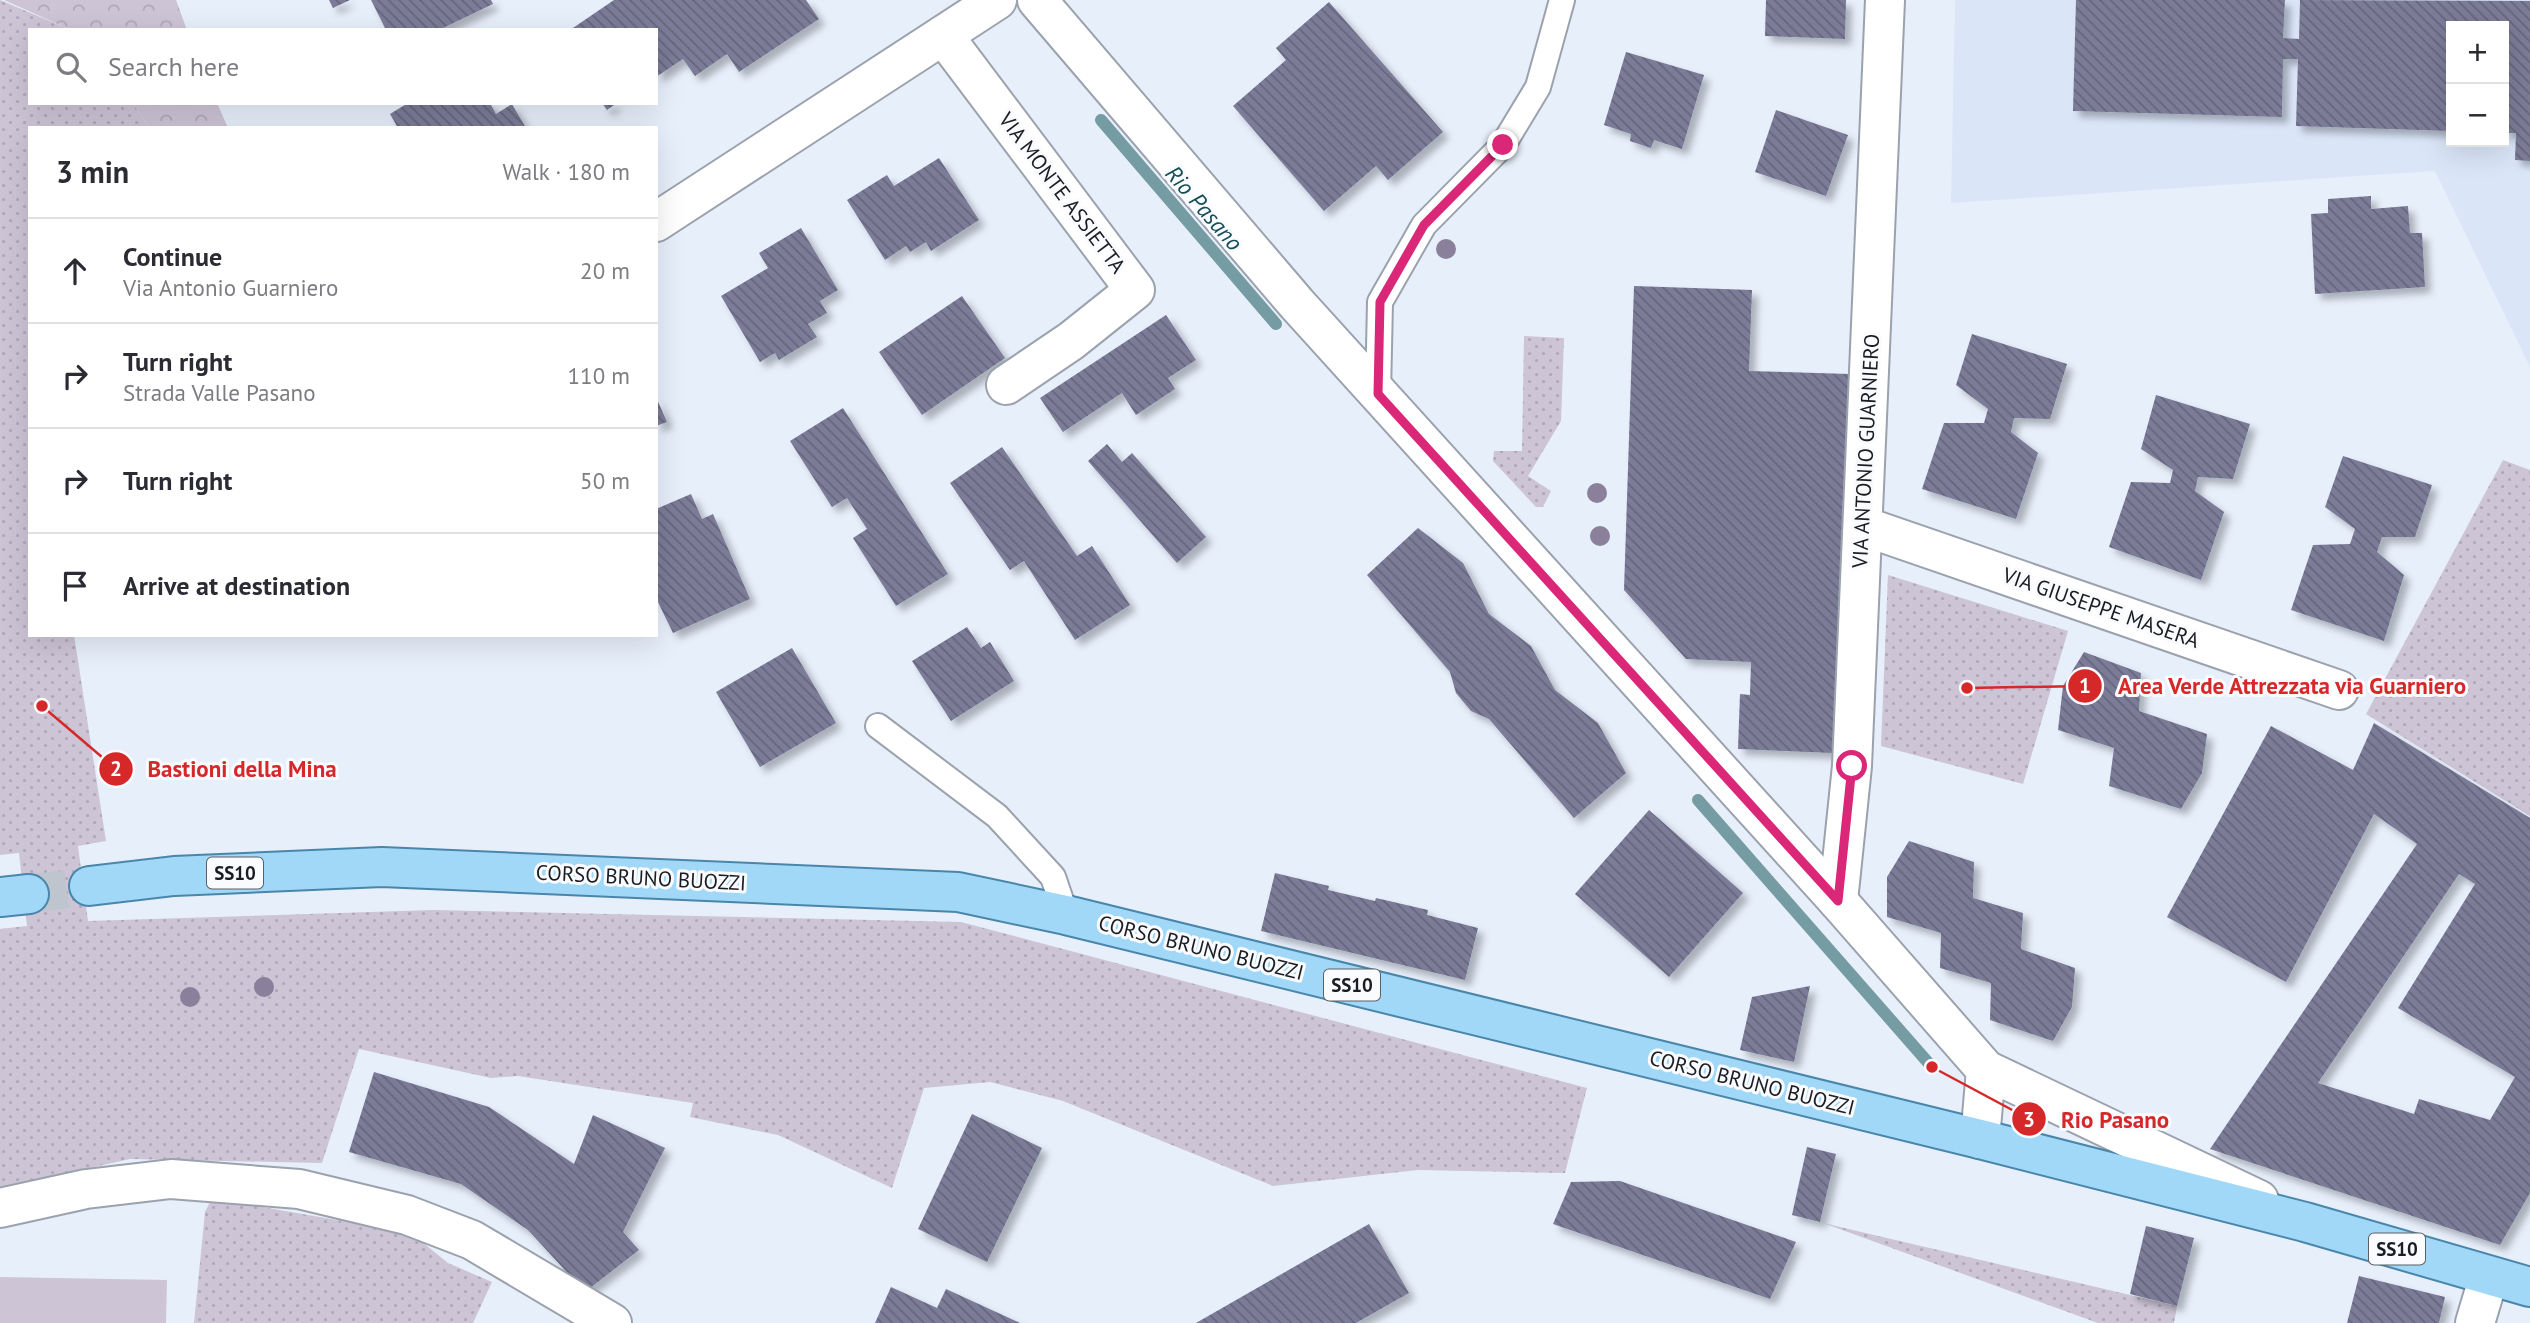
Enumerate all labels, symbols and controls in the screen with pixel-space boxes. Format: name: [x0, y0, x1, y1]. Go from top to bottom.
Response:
map controls: [2446, 21, 2509, 147]
button: +: [2446, 21, 2509, 84]
search box: [28, 28, 658, 105]
icon: search: [52, 48, 90, 86]
text: Search here: [108, 50, 239, 83]
button: −: [2446, 84, 2509, 147]
street label: VIA MONTE ASSIETTA: [992, 106, 1132, 279]
route end: [1487, 129, 1518, 160]
text: 3 min: [56, 152, 129, 191]
text: Walk · 180 m: [503, 157, 630, 186]
water label: Rio Pasano: [1159, 159, 1249, 256]
text: Continue: [123, 240, 222, 273]
icon: ahead: [56, 252, 94, 290]
text: 20 m: [580, 256, 630, 285]
text: Via Antonio Guarniero: [123, 273, 338, 302]
street label: VIA ANTONIO GUARNIERO: [1846, 333, 1885, 570]
text: Turn right: [123, 345, 232, 378]
icon: right: [56, 357, 94, 395]
text: 110 m: [568, 361, 630, 390]
text: Strada Valle Pasano: [123, 378, 316, 407]
icon: right: [56, 462, 94, 500]
text: Turn right: [123, 464, 232, 497]
text: 50 m: [580, 466, 630, 495]
street label: VIA GIUSEPPE MASERA: [1998, 561, 2204, 654]
icon: arrive: [56, 567, 94, 605]
text: Arrive at destination: [123, 569, 350, 602]
callout: Area Verde Attrezzata via Guarniero: [2068, 664, 2481, 708]
text: Area Verde Attrezzata via Guarniero: [2118, 671, 2466, 700]
text: 1: [2079, 672, 2091, 699]
callout: Bastioni della Mina: [99, 747, 351, 791]
route start: [1836, 750, 1867, 781]
text: Bastioni della Mina: [147, 754, 337, 783]
text: 2: [110, 755, 122, 782]
road number: SS10: [207, 858, 263, 888]
street label: CORSO BRUNO BUOZZI: [535, 859, 747, 896]
street label: CORSO BRUNO BUOZZI: [1096, 909, 1306, 986]
road number: SS10: [1324, 970, 1380, 1001]
street label: CORSO BRUNO BUOZZI: [1647, 1044, 1857, 1121]
callout: Rio Pasano: [2012, 1097, 2183, 1141]
text: Rio Pasano: [2061, 1105, 2169, 1134]
text: 3: [2023, 1106, 2035, 1133]
road number: SS10: [2369, 1233, 2425, 1264]

